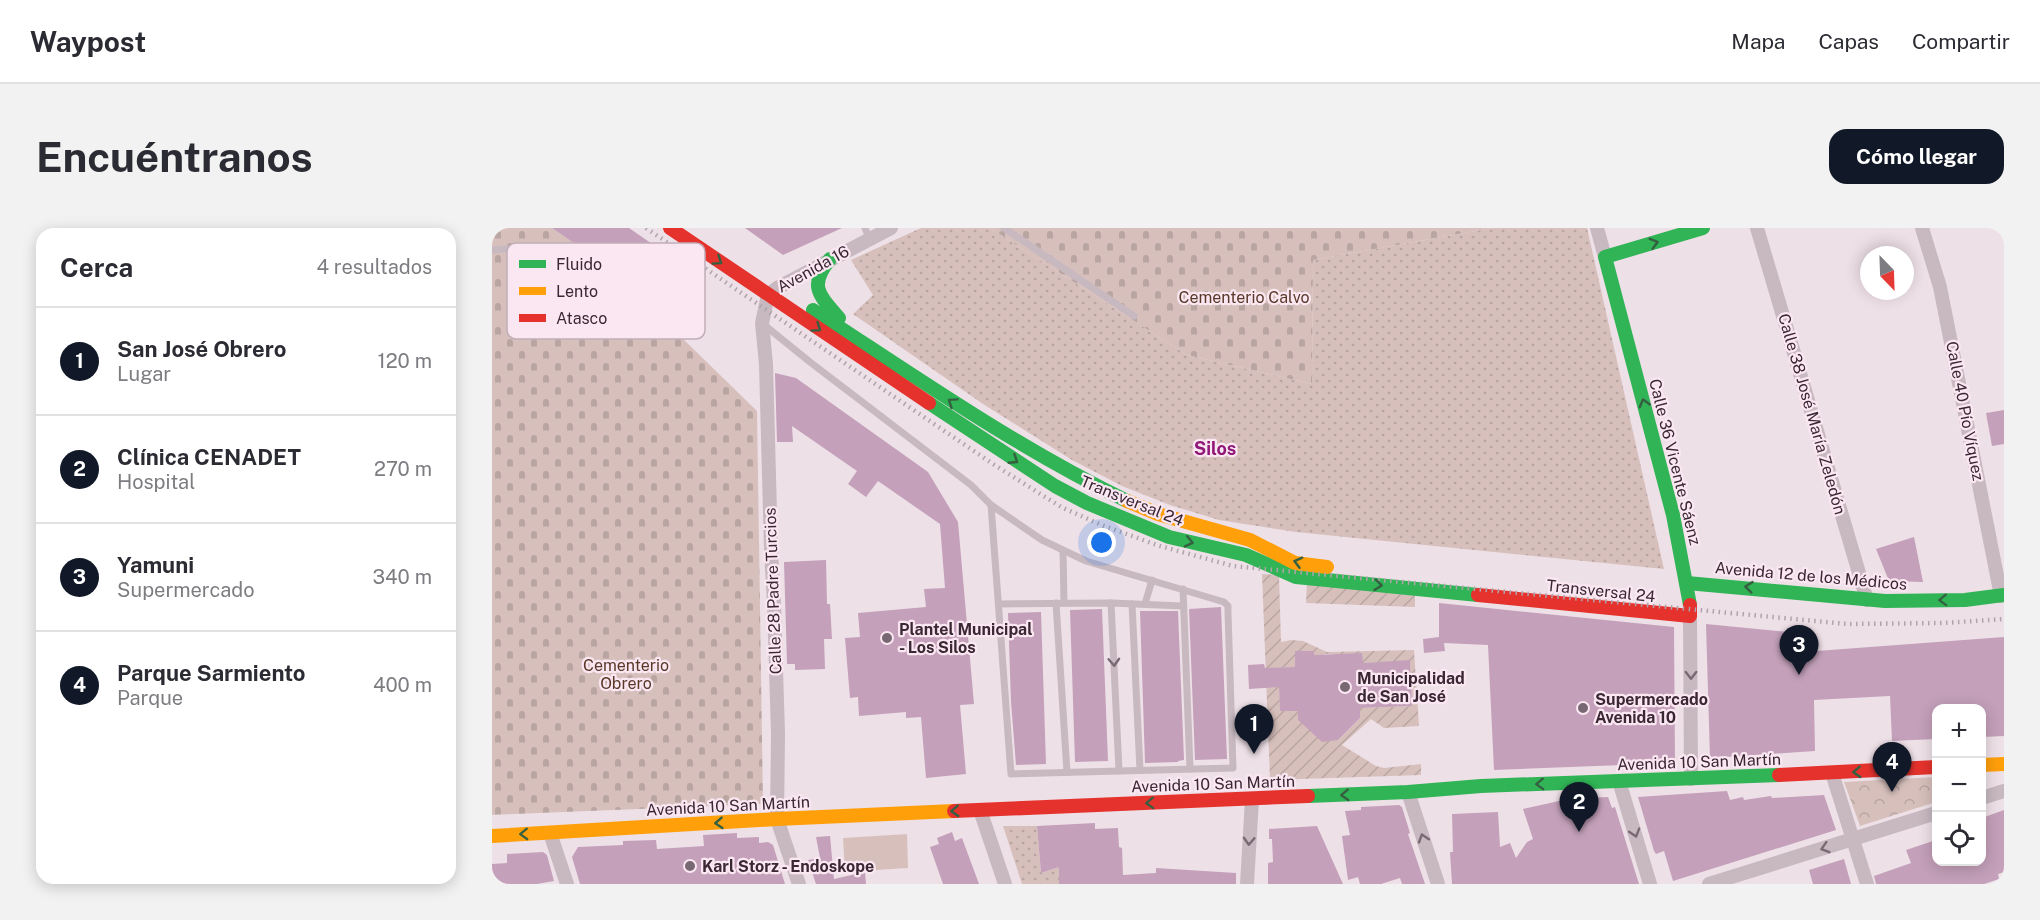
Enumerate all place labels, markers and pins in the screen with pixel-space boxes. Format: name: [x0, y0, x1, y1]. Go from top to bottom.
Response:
place label: Plantel Municipal - Los Silos: [899, 620, 1032, 657]
pin: 3: [1780, 626, 1818, 675]
marker: Plantel Municipal - Los Silos: [880, 631, 894, 645]
place label: Municipalidad de San José: [1357, 669, 1465, 706]
marker: Municipalidad de San José: [1338, 680, 1352, 694]
place label: Supermercado Avenida 10: [1595, 690, 1708, 727]
marker: Supermercado Avenida 10: [1576, 701, 1590, 715]
pin: 1: [1234, 704, 1274, 754]
pin: 4: [1872, 742, 1912, 792]
pin: 2: [1560, 782, 1598, 832]
place label: Karl Storz - Endoskope: [702, 857, 874, 876]
marker: Karl Storz - Endoskope: [683, 859, 697, 873]

